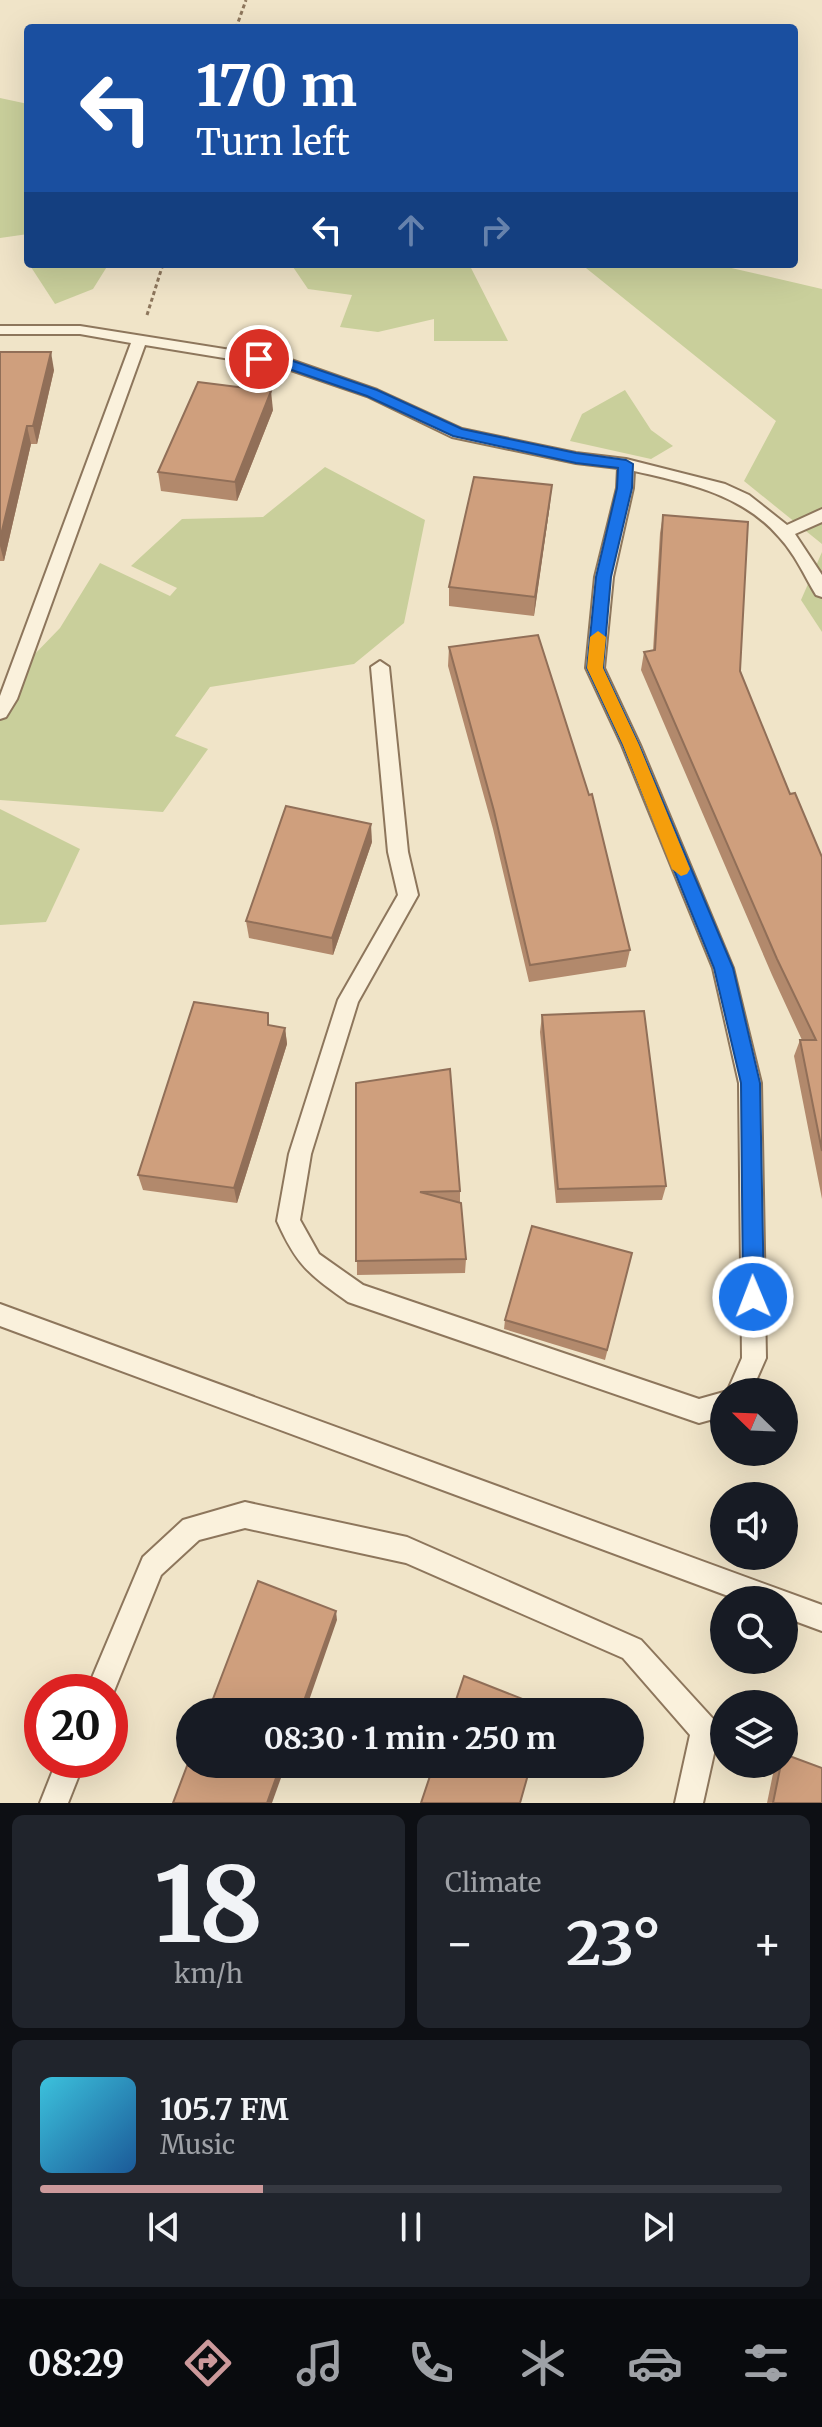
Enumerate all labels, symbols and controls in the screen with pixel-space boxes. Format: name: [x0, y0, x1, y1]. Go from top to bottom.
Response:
text: 170 m: [196, 51, 357, 121]
icon: left: [64, 56, 168, 160]
text: Turn left: [196, 120, 350, 165]
icon: left: [305, 208, 349, 252]
icon: ahead: [389, 208, 433, 252]
icon: right: [473, 208, 517, 252]
pin: [225, 325, 293, 393]
icon: arrive: [237, 337, 281, 381]
position arrow: [711, 1255, 795, 1339]
north arrow: [710, 1378, 798, 1466]
map controls: [710, 1378, 798, 1778]
button: sound: [710, 1482, 798, 1570]
button: search: [710, 1586, 798, 1674]
speed limit sign: 20: [24, 1674, 128, 1778]
button: layers: [710, 1690, 798, 1778]
text: 08:30 · 1 min · 250 m: [264, 1719, 556, 1757]
text: 18: [154, 1840, 263, 1970]
text: Climate: [445, 1866, 541, 1899]
text: 23°: [566, 1906, 661, 1981]
text: −: [445, 1916, 474, 1971]
text: +: [753, 1916, 782, 1971]
text: km/h: [174, 1957, 243, 1990]
text: 105.7 FM: [160, 2090, 289, 2128]
text: Music: [160, 2128, 235, 2161]
icon: previous: [142, 2205, 186, 2249]
icon: pause: [389, 2205, 433, 2249]
icon: next: [636, 2205, 680, 2249]
icon: directions: [180, 2335, 236, 2391]
icon: music: [292, 2335, 348, 2391]
icon: phone: [403, 2335, 459, 2391]
icon: climate: [515, 2335, 571, 2391]
icon: car: [627, 2335, 683, 2391]
icon: filters: [738, 2335, 794, 2391]
text: 08:29: [28, 2341, 124, 2386]

